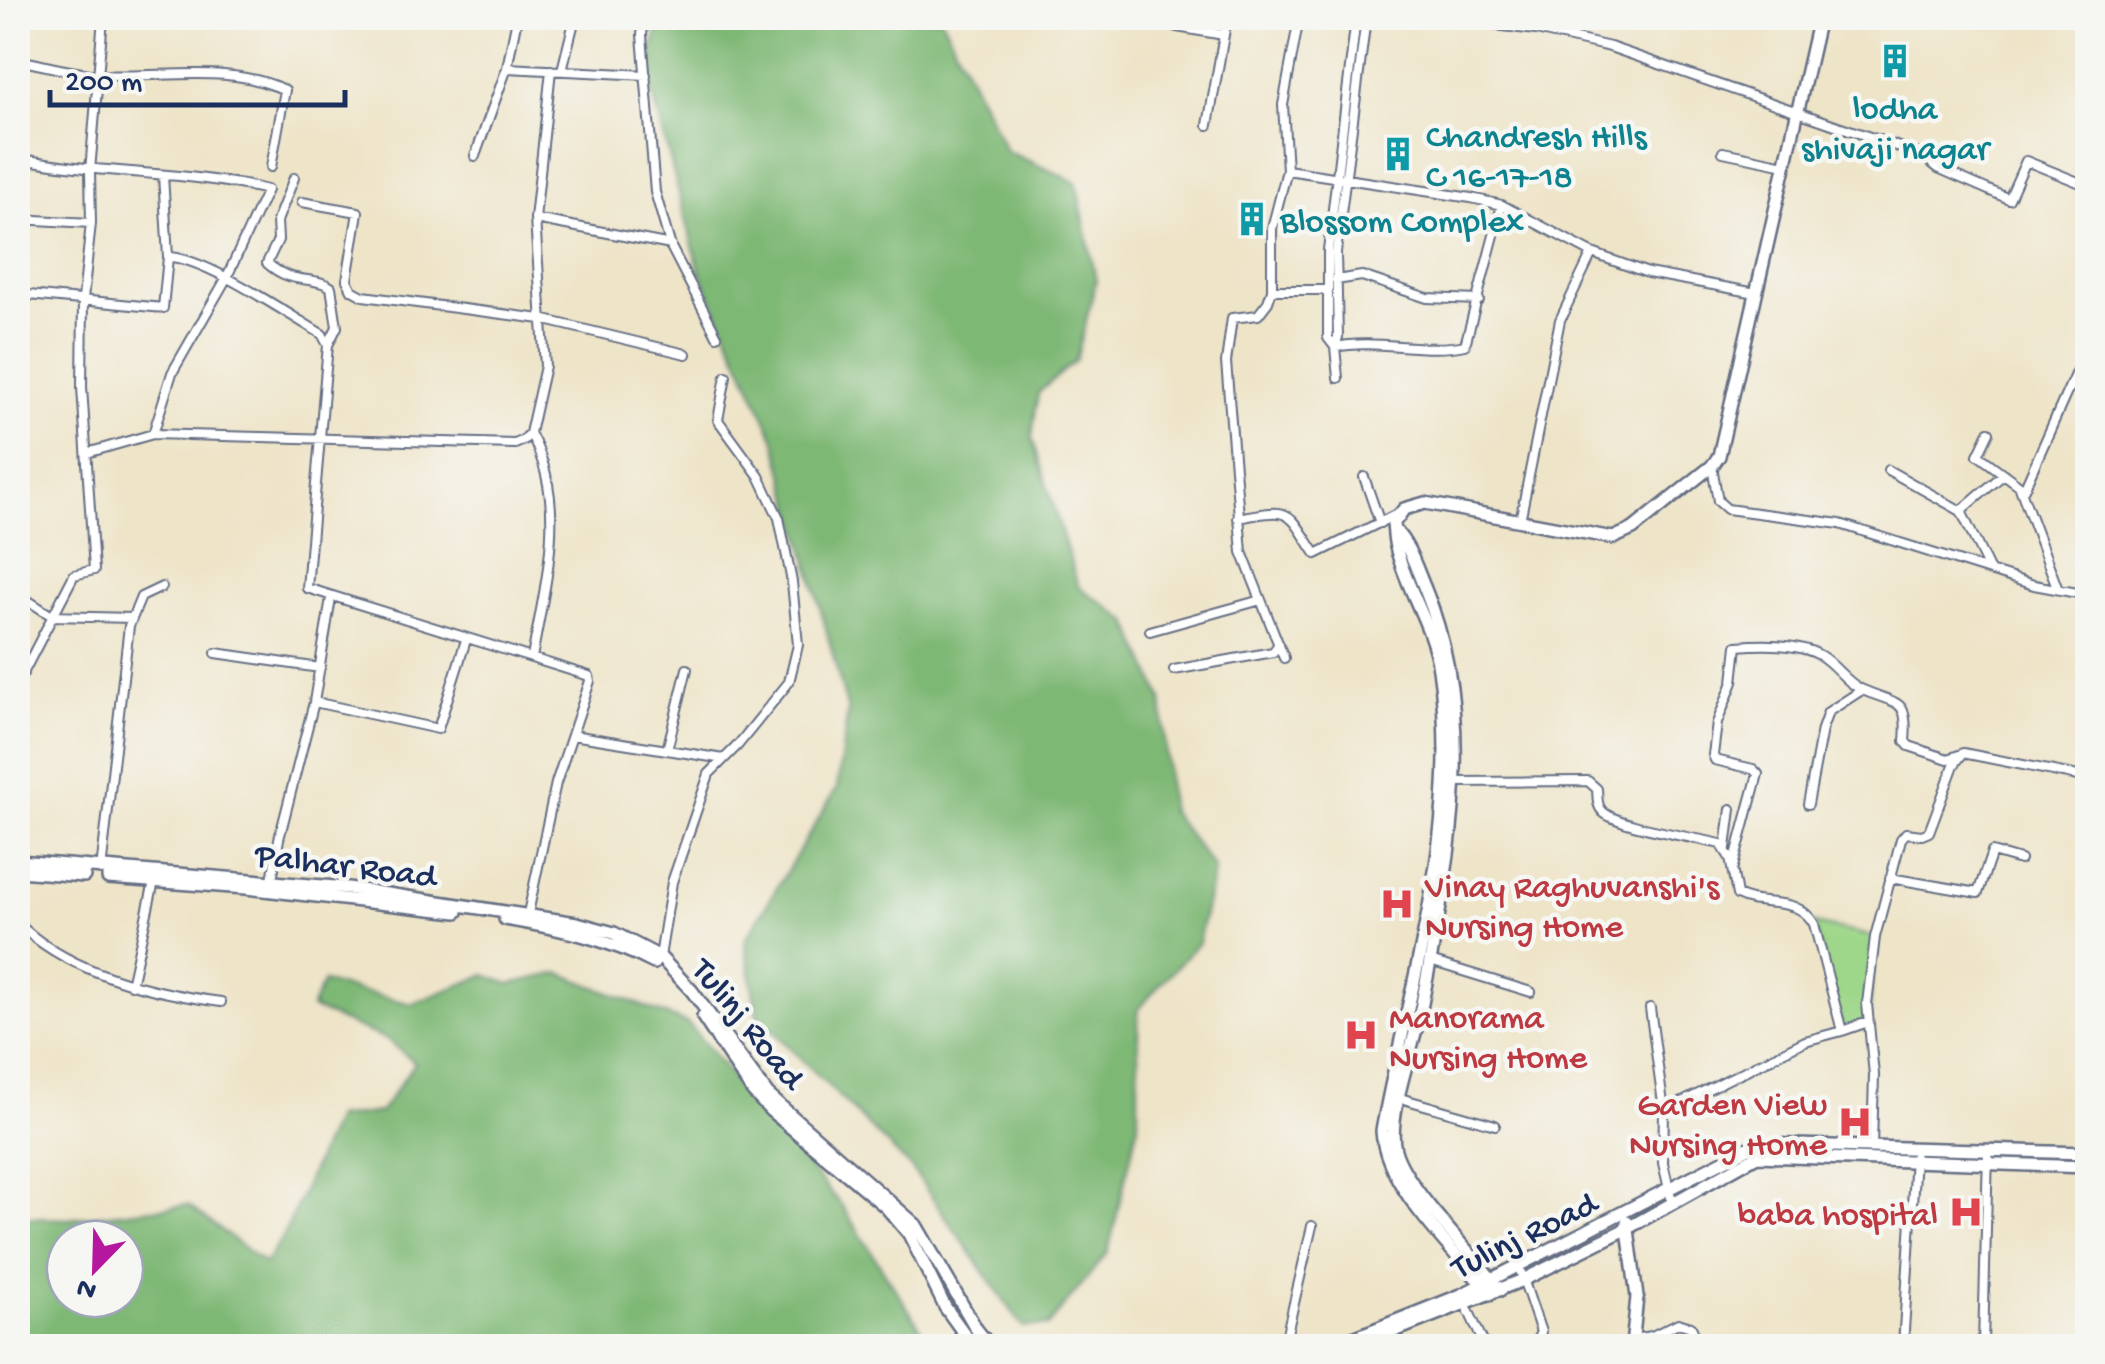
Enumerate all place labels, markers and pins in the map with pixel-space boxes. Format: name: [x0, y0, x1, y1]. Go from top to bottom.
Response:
building icon: lodha shivaji nagar: [1876, 42, 1914, 80]
place label: lodha shivaji nagar: [1801, 91, 1992, 172]
place label: Chandresh Hills C 16-17-18: [1426, 119, 1648, 200]
building icon: Chandresh Hills C 16-17-18: [1379, 135, 1417, 173]
building icon: Blossom Complex: [1233, 200, 1271, 238]
place label: Blossom Complex: [1279, 204, 1524, 245]
place label: Vinay Raghuvanshi's Nursing Home: [1424, 869, 1720, 950]
hospital icon: Vinay Raghuvanshi's Nursing Home: [1378, 885, 1416, 923]
place label: Manorama Nursing Home: [1389, 1000, 1588, 1081]
hospital icon: Manorama Nursing Home: [1342, 1016, 1380, 1054]
place label: Garden View Nursing Home: [1629, 1087, 1828, 1168]
hospital icon: Garden View Nursing Home: [1836, 1103, 1874, 1141]
hospital icon: baba hospital: [1947, 1193, 1985, 1231]
place label: baba hospital: [1738, 1197, 1938, 1238]

